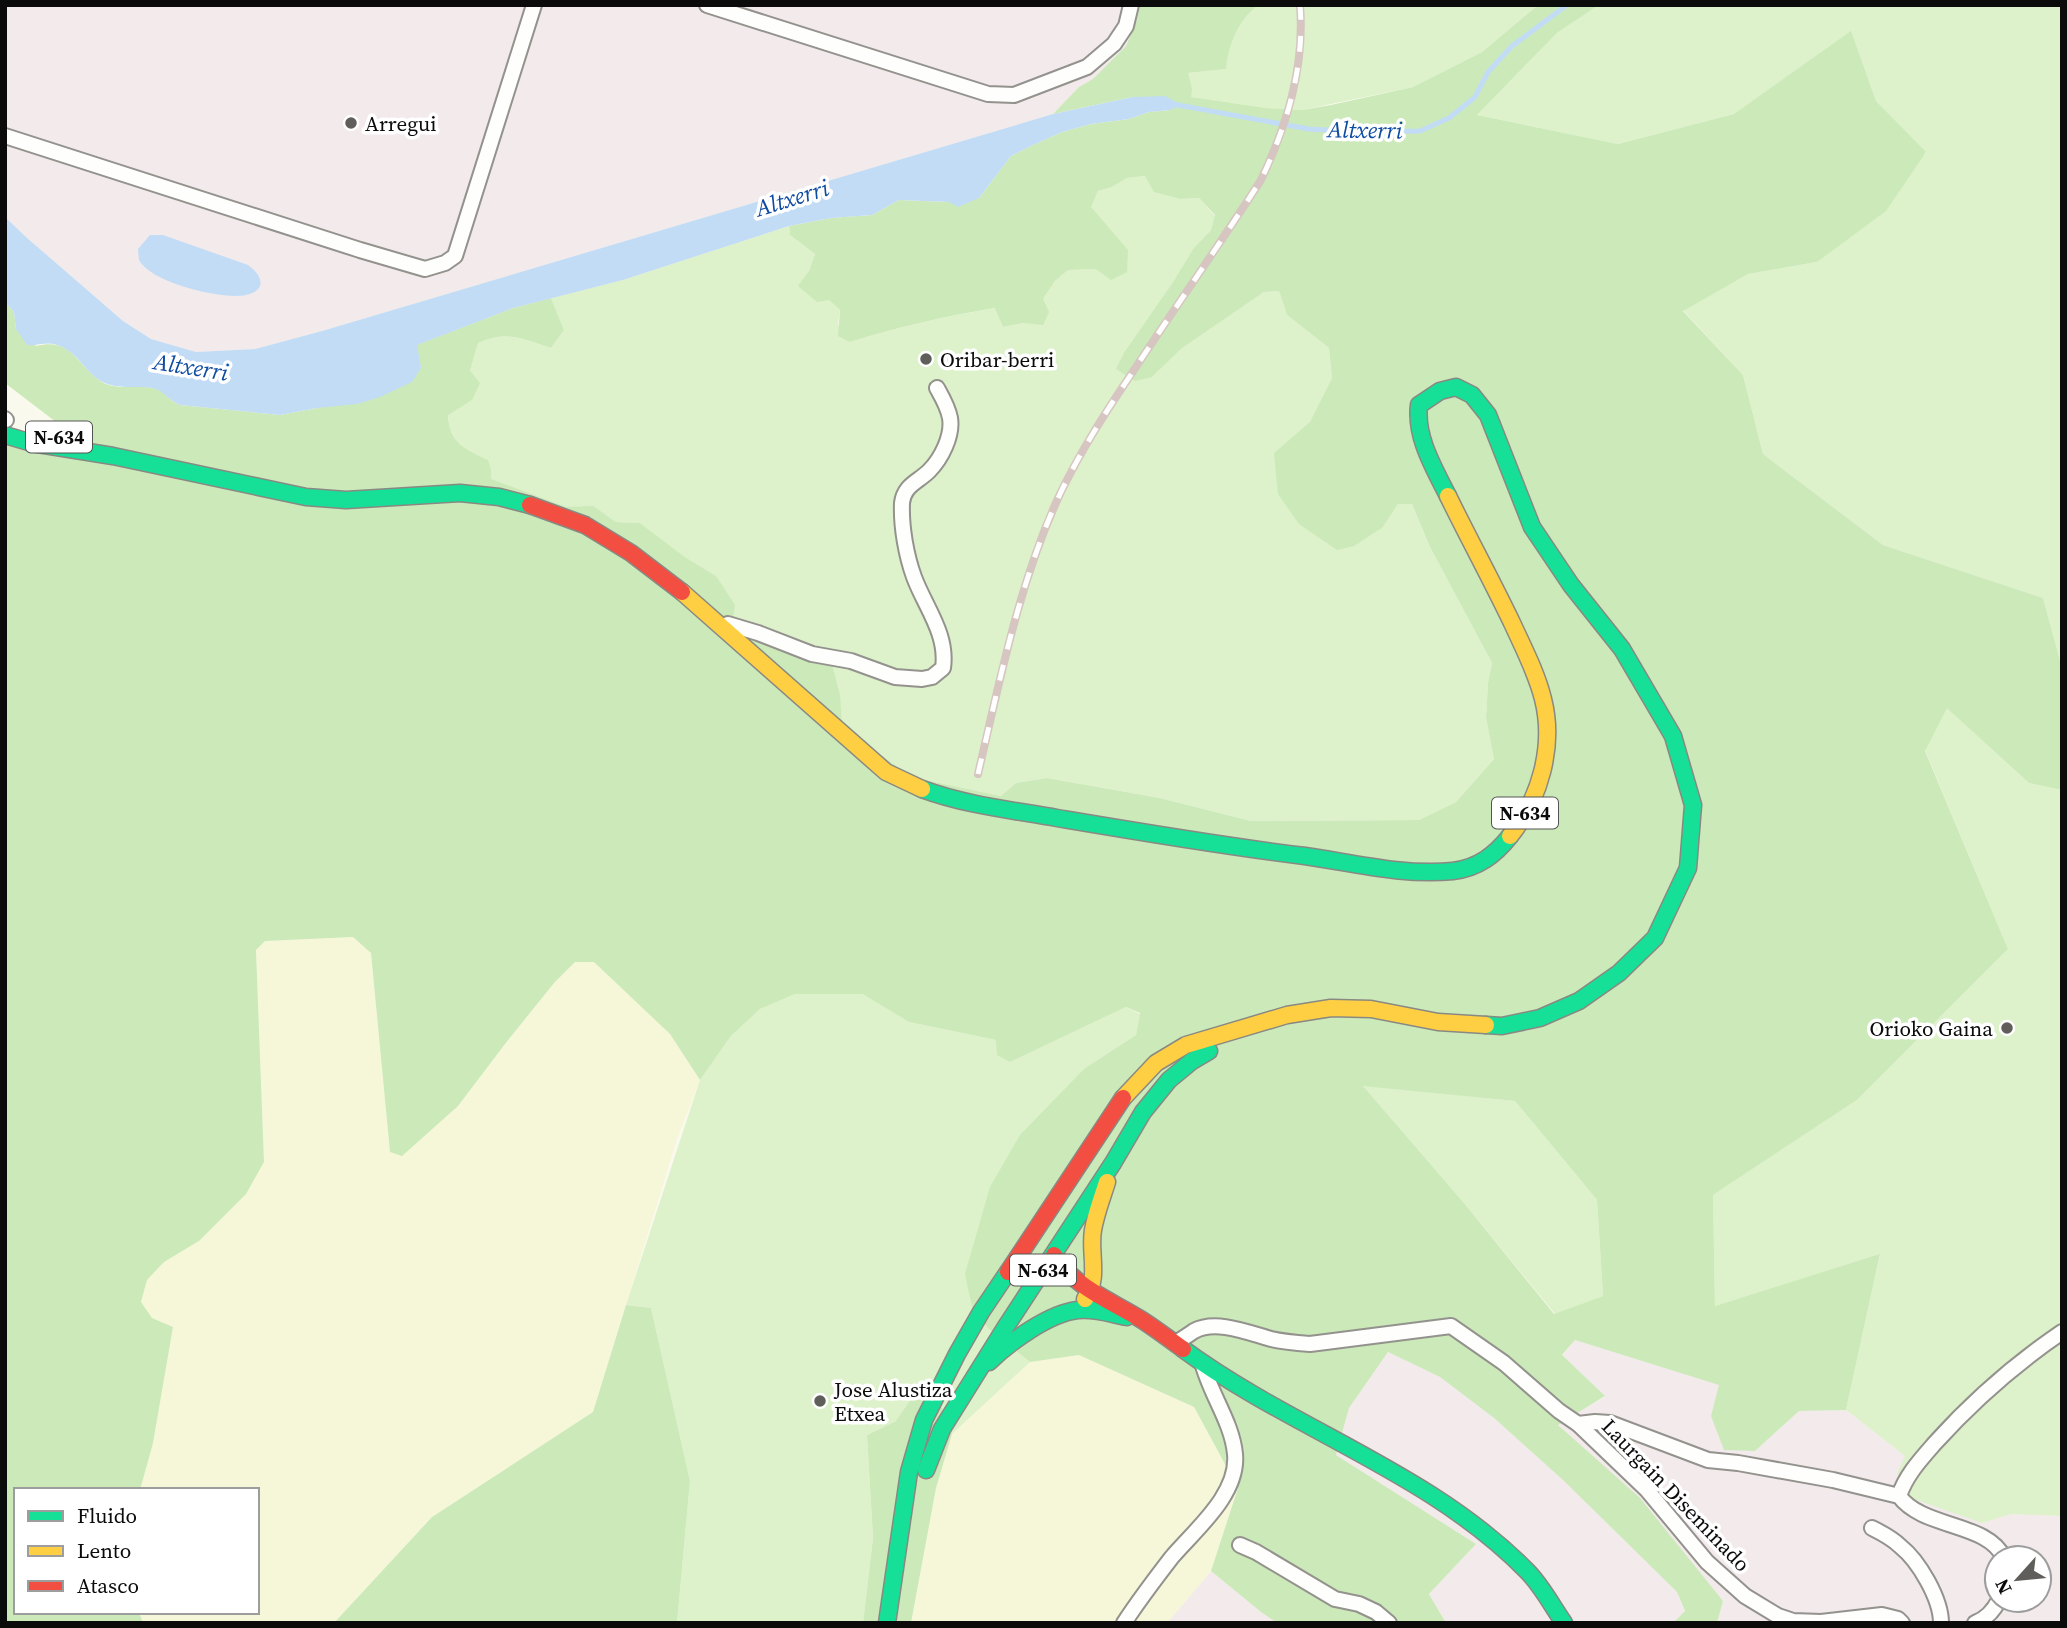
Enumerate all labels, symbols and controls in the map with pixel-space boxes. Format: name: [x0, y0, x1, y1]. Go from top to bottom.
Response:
place label: Arregui: [365, 109, 437, 138]
water label: Altxerri: [1325, 113, 1403, 147]
marker: Arregui: [343, 115, 359, 131]
water label: Altxerri: [749, 172, 833, 225]
water label: Altxerri: [149, 345, 231, 389]
place label: Oribar-berri: [940, 345, 1054, 374]
marker: Oribar-berri: [918, 351, 934, 367]
road number: N-634: [26, 422, 92, 452]
road number: N-634: [1492, 798, 1558, 828]
place label: Orioko Gaina: [1870, 1014, 1993, 1043]
marker: Orioko Gaina: [1999, 1020, 2015, 1036]
road number: N-634: [1010, 1254, 1076, 1286]
place label: Jose Alustiza Etxea: [833, 1375, 953, 1428]
marker: Jose Alustiza Etxea: [812, 1393, 828, 1409]
street label: Laurgain Diseminado: [1595, 1412, 1757, 1578]
legend: [14, 1488, 259, 1614]
text: Fluido: [77, 1501, 137, 1530]
text: Lento: [77, 1536, 131, 1565]
north arrow: [1983, 1544, 2053, 1614]
text: Atasco: [77, 1571, 139, 1600]
text: N: [1988, 1575, 2018, 1599]

